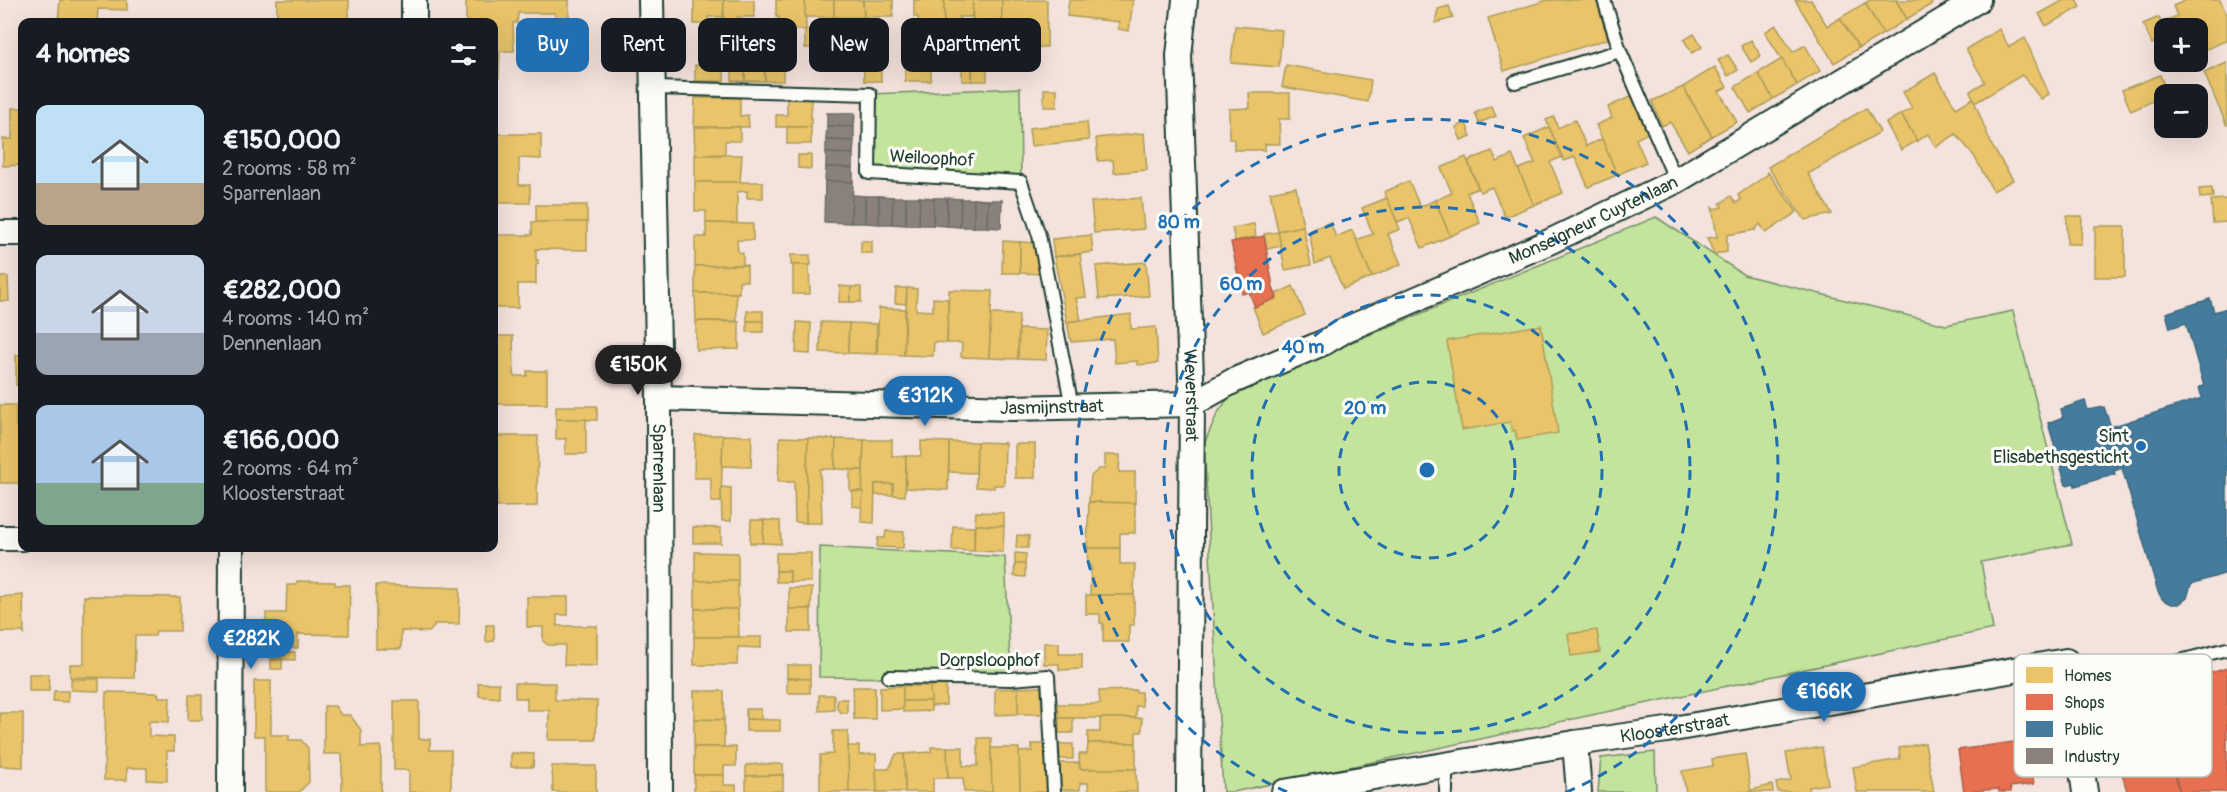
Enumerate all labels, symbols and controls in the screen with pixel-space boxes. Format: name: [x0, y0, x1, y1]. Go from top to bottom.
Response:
chip: Buy: [516, 18, 589, 72]
chip: Rent: [601, 18, 686, 72]
chip: Filters: [698, 18, 797, 72]
chip: New: [809, 18, 889, 72]
chip: Apartment: [901, 18, 1041, 72]
map controls: [2154, 18, 2208, 138]
button: +: [2154, 18, 2208, 72]
text: 4 homes: [36, 38, 130, 70]
icon: filters: [447, 38, 480, 71]
button: −: [2154, 84, 2208, 138]
text: €150,000: [222, 124, 341, 156]
icon: home: [84, 129, 156, 201]
street label: Weiloophof: [889, 145, 976, 172]
text: 2 rooms · 58 m²: [222, 156, 357, 181]
street label: Monseigneur Cuytenlaan: [1505, 171, 1682, 270]
text: Sparrenlaan: [222, 181, 321, 206]
text: 80 m: [1158, 211, 1200, 234]
text: 60 m: [1220, 273, 1262, 296]
text: €282,000: [222, 274, 341, 306]
icon: home: [84, 279, 156, 351]
text: 4 rooms · 140 m²: [222, 306, 369, 331]
text: Dennenlaan: [222, 331, 322, 356]
text: 40 m: [1282, 336, 1324, 359]
pin: €150K: [596, 345, 680, 396]
street label: Weverstraat: [1178, 349, 1203, 443]
text: €150K: [609, 352, 667, 377]
pin: €312K: [883, 376, 967, 427]
text: €312K: [897, 383, 953, 408]
street label: Jasmijnstraat: [1000, 395, 1105, 420]
text: 20 m: [1344, 397, 1386, 420]
street label: Sparrenlaan: [647, 423, 670, 513]
text: €166,000: [222, 424, 339, 456]
place label: Sint Elisabethsgesticht: [1993, 425, 2130, 469]
icon: home: [84, 429, 156, 501]
marker: Sint Elisabethsgesticht: [2134, 439, 2148, 453]
text: 2 rooms · 64 m²: [222, 456, 359, 481]
centre of rings: [1417, 460, 1437, 480]
text: Kloosterstraat: [222, 481, 345, 506]
pin: €282K: [209, 619, 293, 670]
text: €282K: [222, 626, 280, 651]
street label: Dorpsloophof: [939, 649, 1041, 672]
legend: [2014, 654, 2212, 777]
text: Homes: [2064, 666, 2112, 686]
pin: €166K: [1782, 672, 1866, 723]
text: €166K: [1796, 679, 1852, 704]
text: Shops: [2064, 693, 2104, 713]
street label: Kloosterstraat: [1619, 708, 1732, 748]
text: Public: [2064, 720, 2104, 740]
text: Industry: [2064, 747, 2120, 767]

